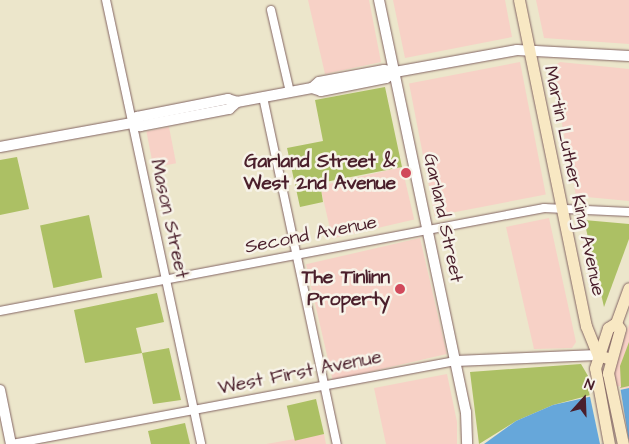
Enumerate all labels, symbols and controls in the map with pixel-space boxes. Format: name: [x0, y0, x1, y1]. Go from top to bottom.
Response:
street label: Martin Luther King Avenue: [538, 64, 610, 298]
place label: Garland Street & West 2nd Avenue: [244, 151, 396, 195]
street label: Garland Street: [418, 151, 468, 285]
street label: Mason Street: [145, 157, 193, 281]
marker: Garland Street & West 2nd Avenue: [400, 167, 412, 179]
street label: Second Avenue: [243, 211, 379, 259]
place label: The Tinlinn Property: [302, 267, 390, 311]
marker: The Tinlinn Property: [394, 283, 406, 295]
street label: West First Avenue: [216, 346, 384, 400]
north arrow: [559, 374, 609, 424]
text: N: [582, 374, 597, 396]

